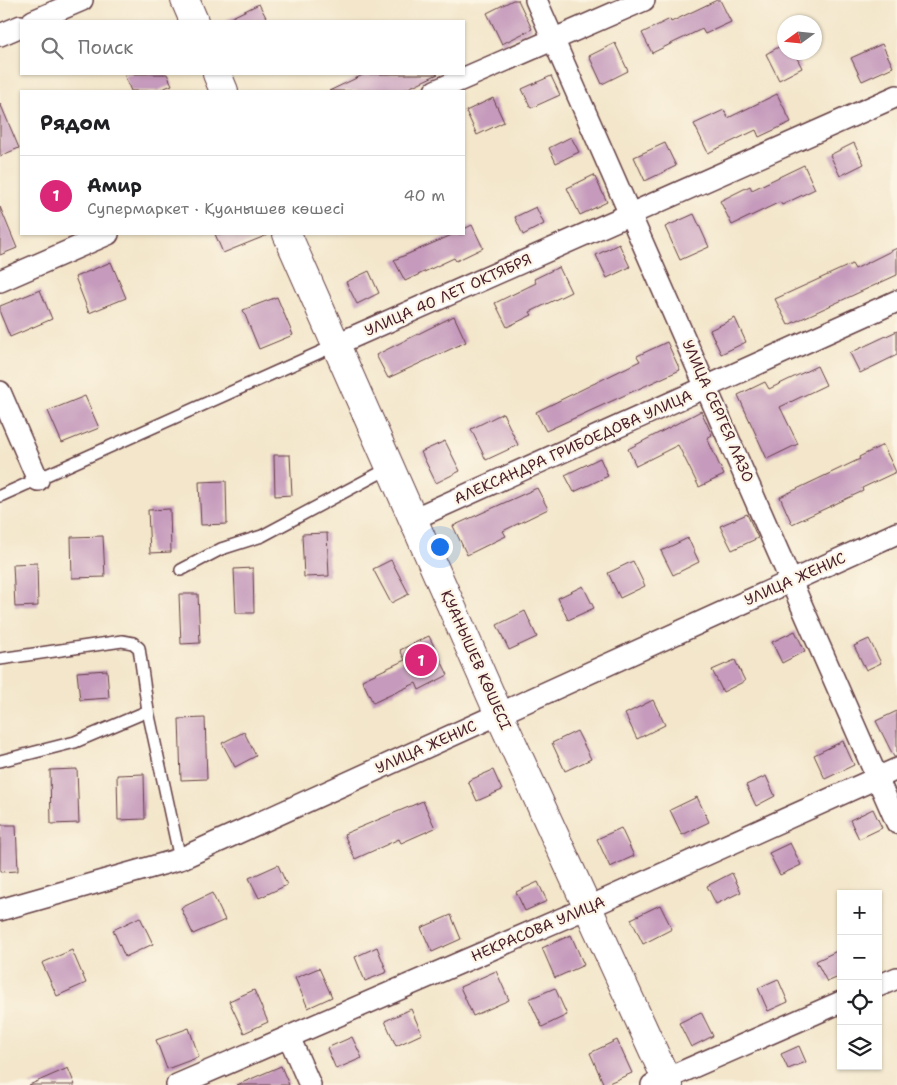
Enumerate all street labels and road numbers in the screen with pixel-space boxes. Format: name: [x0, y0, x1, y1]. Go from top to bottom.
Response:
street label: УЛИЦА 40 ЛЕТ ОКТЯБРЯ: [361, 249, 535, 341]
street label: УЛИЦА СЕРГЕЯ ЛАЗО: [678, 337, 758, 485]
street label: АЛЕКСАНДРА ГРИБОЕДОВА УЛИЦА: [451, 385, 695, 509]
street label: УЛИЦА ЖЕНИС: [741, 548, 849, 610]
street label: ҚУАНЫШЕВ КӨШЕСІ: [436, 587, 516, 733]
street label: УЛИЦА ЖЕНИС: [372, 716, 480, 778]
street label: НЕКРАСОВА УЛИЦА: [468, 892, 608, 966]

